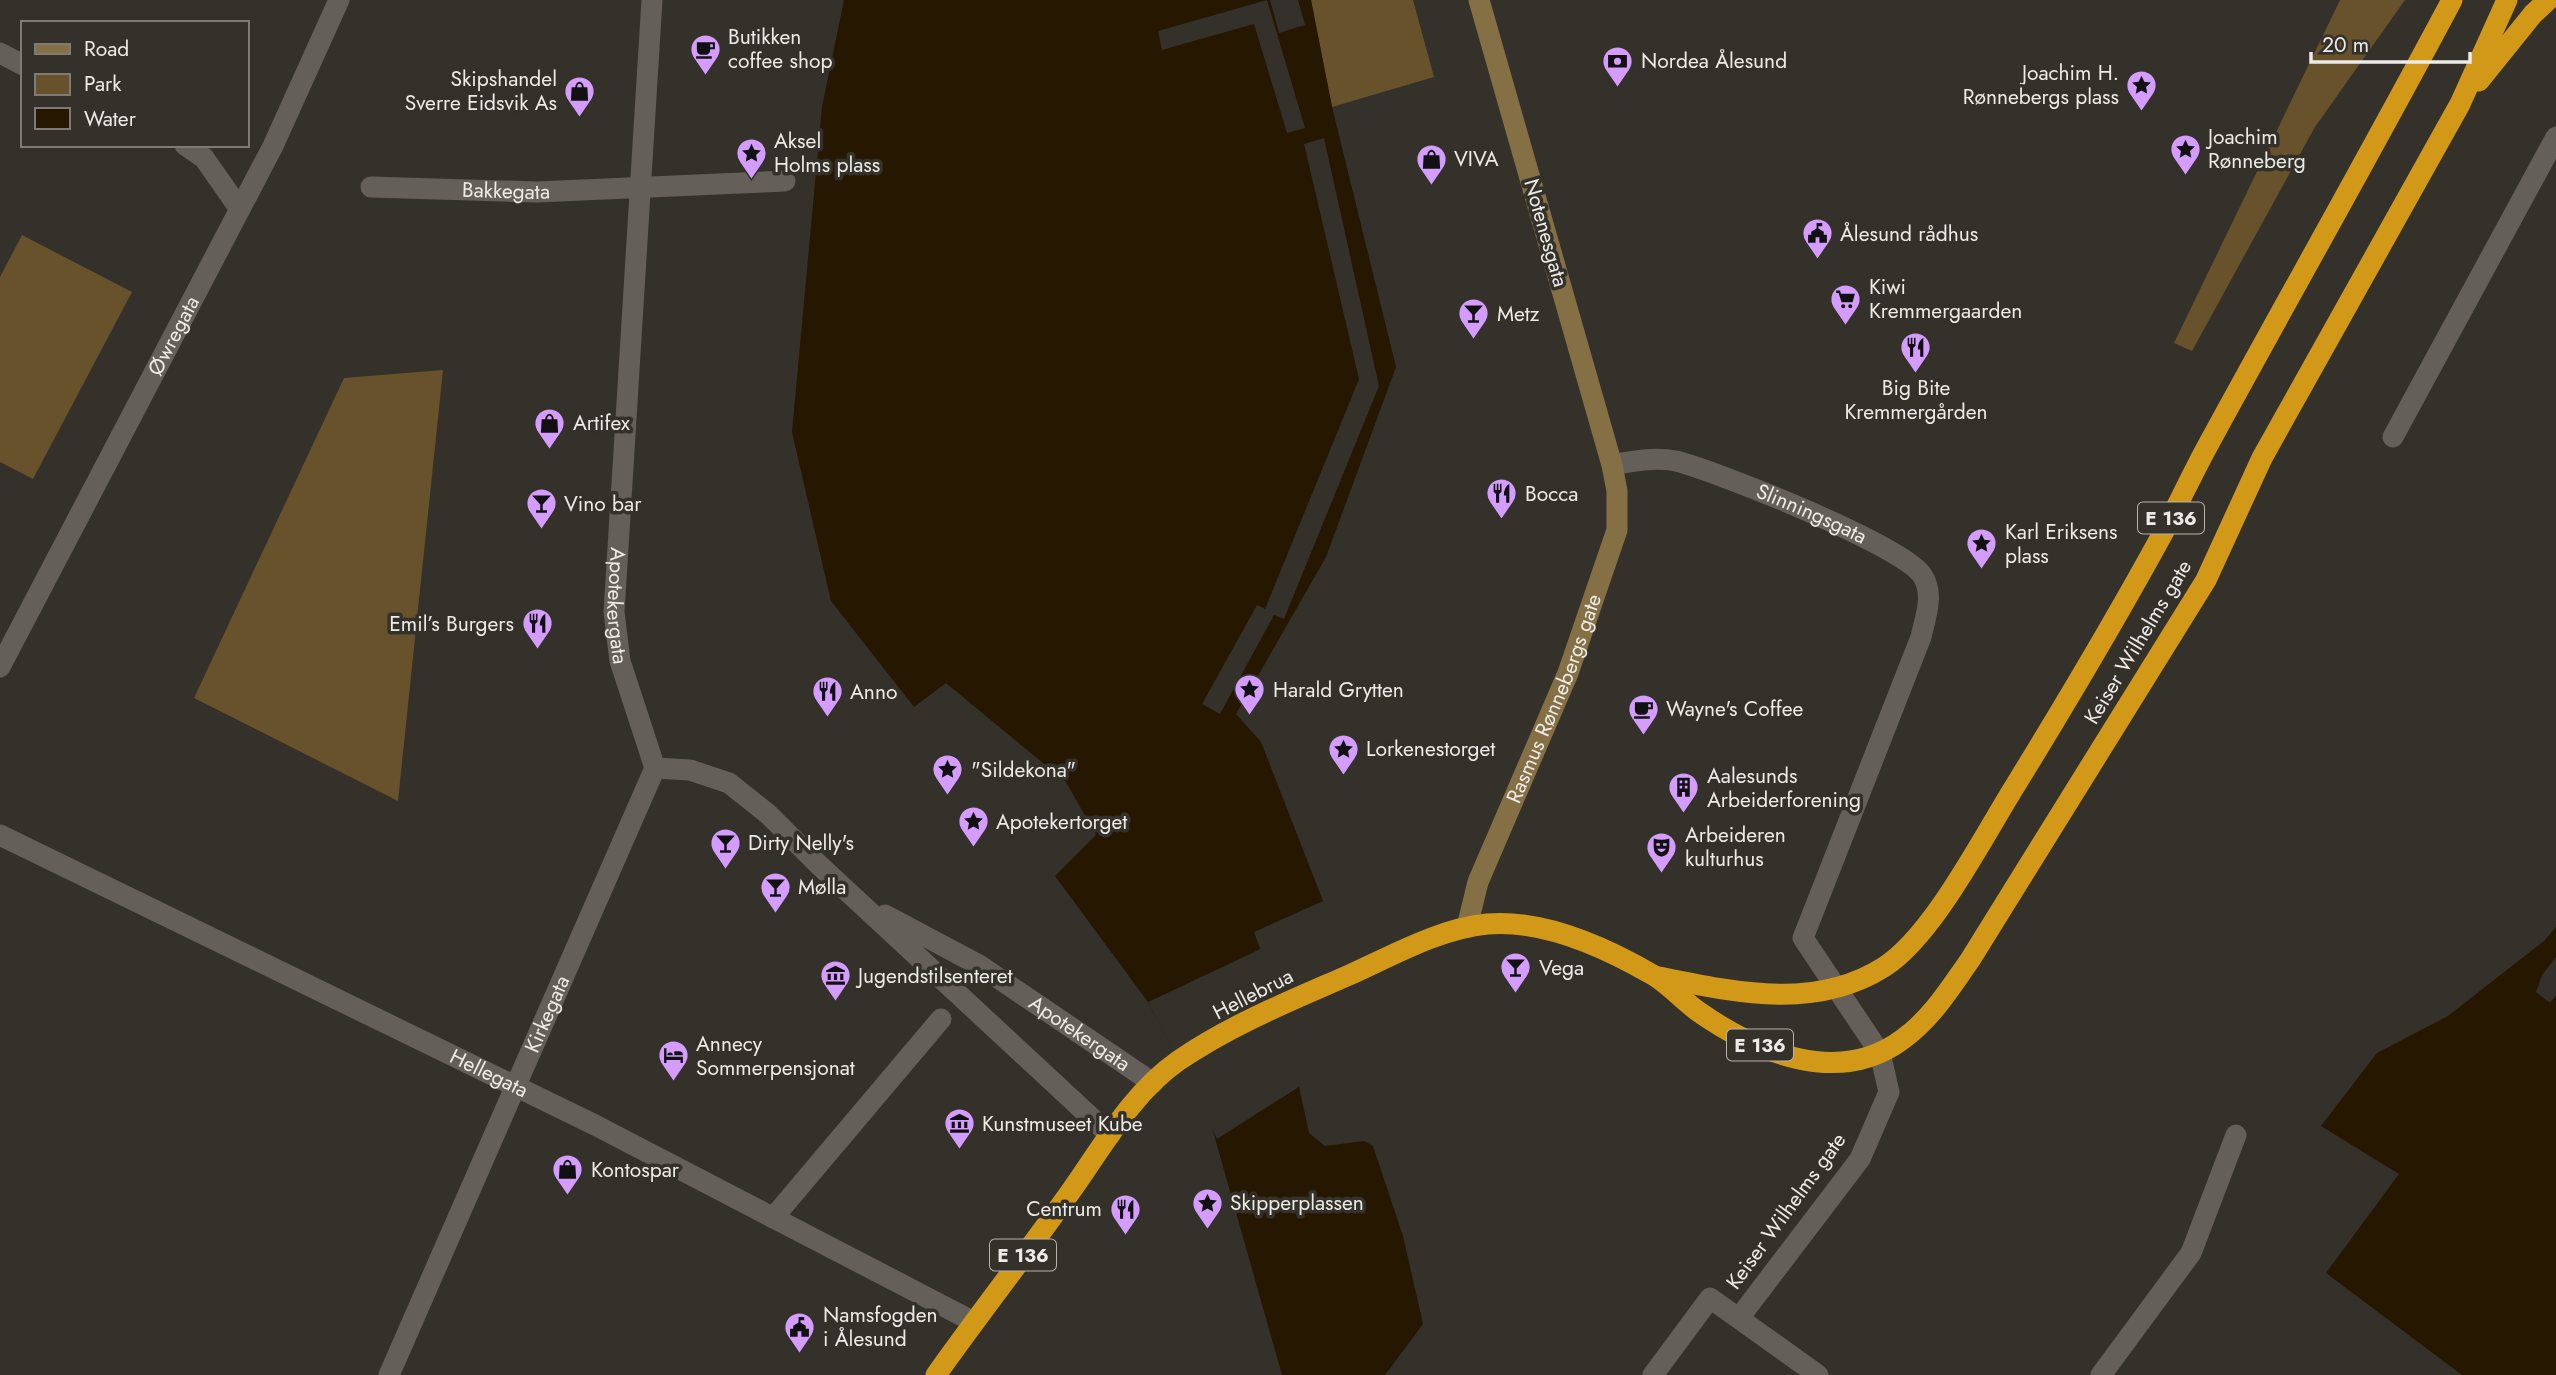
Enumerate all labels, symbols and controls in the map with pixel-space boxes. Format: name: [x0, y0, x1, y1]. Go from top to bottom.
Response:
legend: [21, 21, 248, 147]
scale bar: [2311, 21, 2470, 65]
place label: Butikken coffee shop: [728, 22, 832, 76]
text: 20 m: [2322, 30, 2369, 60]
cafe icon: Butikken coffee shop: [688, 32, 722, 76]
text: Road: [84, 34, 129, 64]
bank icon: Nordea Ålesund: [1601, 44, 1635, 88]
place label: Nordea Ålesund: [1641, 46, 1787, 76]
place label: Joachim H. Rønnebergs plass: [1963, 58, 2119, 112]
place label: Skipshandel Sverre Eidsvik As: [405, 64, 557, 118]
place icon: Joachim H. Rønnebergs plass: [2125, 68, 2159, 112]
text: Park: [84, 69, 122, 99]
shop icon: Skipshandel Sverre Eidsvik As: [563, 74, 597, 118]
text: Water: [84, 104, 137, 134]
place label: Joachim Rønneberg: [2205, 122, 2306, 176]
place label: Aksel Holms plass: [774, 126, 880, 180]
place icon: Joachim Rønneberg: [2168, 132, 2202, 176]
place icon: Aksel Holms plass: [734, 136, 768, 180]
shop icon: VIVA: [1414, 142, 1448, 186]
place label: VIVA: [1454, 144, 1499, 174]
street label: Bakkegata: [461, 175, 551, 207]
street label: Notenesgata: [1516, 175, 1576, 291]
public building icon: Ålesund rådhus: [1800, 217, 1834, 261]
place label: Ålesund rådhus: [1840, 219, 1978, 249]
place label: Kiwi Kremmergaarden: [1869, 272, 2022, 326]
supermarket icon: Kiwi Kremmergaarden: [1829, 282, 1863, 326]
street label: Øwregata: [140, 291, 207, 381]
bar icon: Metz: [1457, 297, 1491, 341]
place label: Metz: [1497, 299, 1540, 329]
restaurant icon: Big Bite Kremmergården: [1899, 331, 1933, 375]
place label: Big Bite Kremmergården: [1844, 373, 1988, 427]
shop icon: Artifex: [533, 406, 567, 450]
place label: Artifex: [573, 408, 630, 438]
street label: Slinningsgata: [1752, 476, 1872, 551]
restaurant icon: Bocca: [1485, 477, 1519, 521]
place label: Bocca: [1525, 479, 1578, 509]
bar icon: Vino bar: [524, 487, 558, 531]
place label: Vino bar: [564, 489, 642, 519]
road number: E 136: [2138, 503, 2204, 534]
place label: Karl Eriksens plass: [2005, 517, 2118, 571]
place icon: Karl Eriksens plass: [1965, 527, 1999, 571]
street label: Apotekergata: [599, 546, 635, 666]
street label: Keiser Wilhelms gate: [2077, 554, 2199, 730]
street label: Rasmus Rønnebergs gate: [1499, 590, 1609, 808]
restaurant icon: Emil’s Burgers: [520, 607, 554, 651]
place label: Emil’s Burgers: [389, 609, 514, 639]
place icon: Harald Grytten: [1233, 673, 1267, 717]
restaurant icon: Anno: [810, 675, 844, 719]
place label: Harald Grytten: [1273, 675, 1404, 705]
place label: Anno: [850, 677, 897, 707]
cafe icon: Wayne's Coffee: [1626, 692, 1660, 736]
place label: Wayne's Coffee: [1666, 694, 1803, 724]
place icon: Lorkenestorget: [1326, 732, 1360, 776]
place label: Lorkenestorget: [1366, 734, 1495, 764]
place icon: "Sildekona": [931, 753, 965, 797]
place label: "Sildekona": [971, 755, 1076, 785]
place label: Aalesunds Arbeiderforening: [1707, 761, 1861, 815]
building icon: Aalesunds Arbeiderforening: [1667, 771, 1701, 815]
place icon: Apotekertorget: [956, 805, 990, 849]
place label: Apotekertorget: [996, 807, 1127, 837]
place label: Arbeideren kulturhus: [1685, 820, 1786, 874]
bar icon: Dirty Nelly's: [708, 826, 742, 870]
place label: Dirty Nelly's: [748, 828, 854, 858]
theatre icon: Arbeideren kulturhus: [1645, 830, 1679, 874]
bar icon: Mølla: [758, 870, 792, 914]
place label: Mølla: [798, 872, 846, 902]
bar icon: Vega: [1499, 951, 1533, 995]
place label: Vega: [1539, 953, 1584, 983]
museum icon: Jugendstilsenteret: [818, 959, 852, 1003]
place label: Jugendstilsenteret: [855, 961, 1013, 991]
street label: Hellebrua: [1208, 961, 1298, 1027]
street label: Kirkegata: [517, 971, 577, 1058]
street label: Apotekergata: [1023, 988, 1136, 1078]
place label: Annecy Sommerpensjonat: [696, 1029, 855, 1083]
road number: E 136: [1727, 1030, 1793, 1060]
hotel icon: Annecy Sommerpensjonat: [656, 1039, 690, 1083]
street label: Hellegata: [445, 1042, 533, 1105]
museum icon: Kunstmuseet Kube: [942, 1107, 976, 1151]
place label: Kunstmuseet Kube: [982, 1109, 1143, 1139]
street label: Keiser Wilhelms gate: [1719, 1126, 1853, 1296]
shop icon: Kontospar: [551, 1153, 585, 1197]
place label: Kontospar: [591, 1155, 680, 1185]
place icon: Skipperplassen: [1190, 1186, 1224, 1230]
place label: Skipperplassen: [1230, 1188, 1364, 1218]
restaurant icon: Centrum: [1108, 1192, 1142, 1236]
place label: Centrum: [1026, 1194, 1102, 1224]
road number: E 136: [990, 1240, 1056, 1270]
place label: Namsfogden i Ålesund: [823, 1300, 937, 1354]
public building icon: Namsfogden i Ålesund: [783, 1310, 817, 1354]

